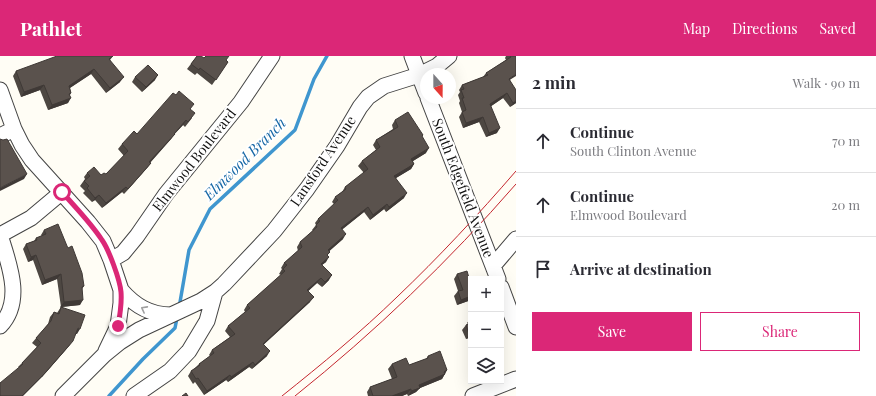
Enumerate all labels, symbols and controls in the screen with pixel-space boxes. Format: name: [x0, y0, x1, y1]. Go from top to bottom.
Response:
text: Pathlet: [20, 15, 82, 41]
text: Map: [683, 19, 710, 38]
text: Directions: [732, 19, 798, 38]
text: Saved: [820, 19, 856, 38]
north arrow: [420, 68, 456, 104]
text: 2 min: [532, 71, 576, 93]
text: Walk · 90 m: [793, 74, 860, 91]
street label: Elmwood Boulevard: [147, 104, 240, 215]
street label: Lansford Avenue: [285, 112, 360, 210]
water label: Elmwood Branch: [198, 113, 290, 205]
street label: South Edgefield Avenue: [428, 115, 499, 260]
text: Continue: [570, 122, 634, 142]
icon: ahead: [532, 130, 554, 152]
text: 70 m: [832, 132, 860, 149]
text: South Clinton Avenue: [570, 142, 697, 159]
route start: [53, 183, 71, 201]
text: Continue: [570, 186, 634, 206]
icon: ahead: [532, 194, 554, 216]
text: 20 m: [831, 196, 860, 213]
text: Elmwood Boulevard: [570, 206, 687, 223]
icon: arrive: [532, 258, 554, 280]
text: Arrive at destination: [570, 259, 712, 279]
map controls: [468, 276, 504, 384]
button: +: [468, 276, 504, 312]
one-way arrow: [140, 307, 148, 314]
button: −: [468, 312, 504, 348]
button: Save: [532, 312, 692, 351]
button: Share: [700, 312, 860, 351]
route end: [109, 317, 127, 335]
button: layers: [468, 348, 504, 384]

